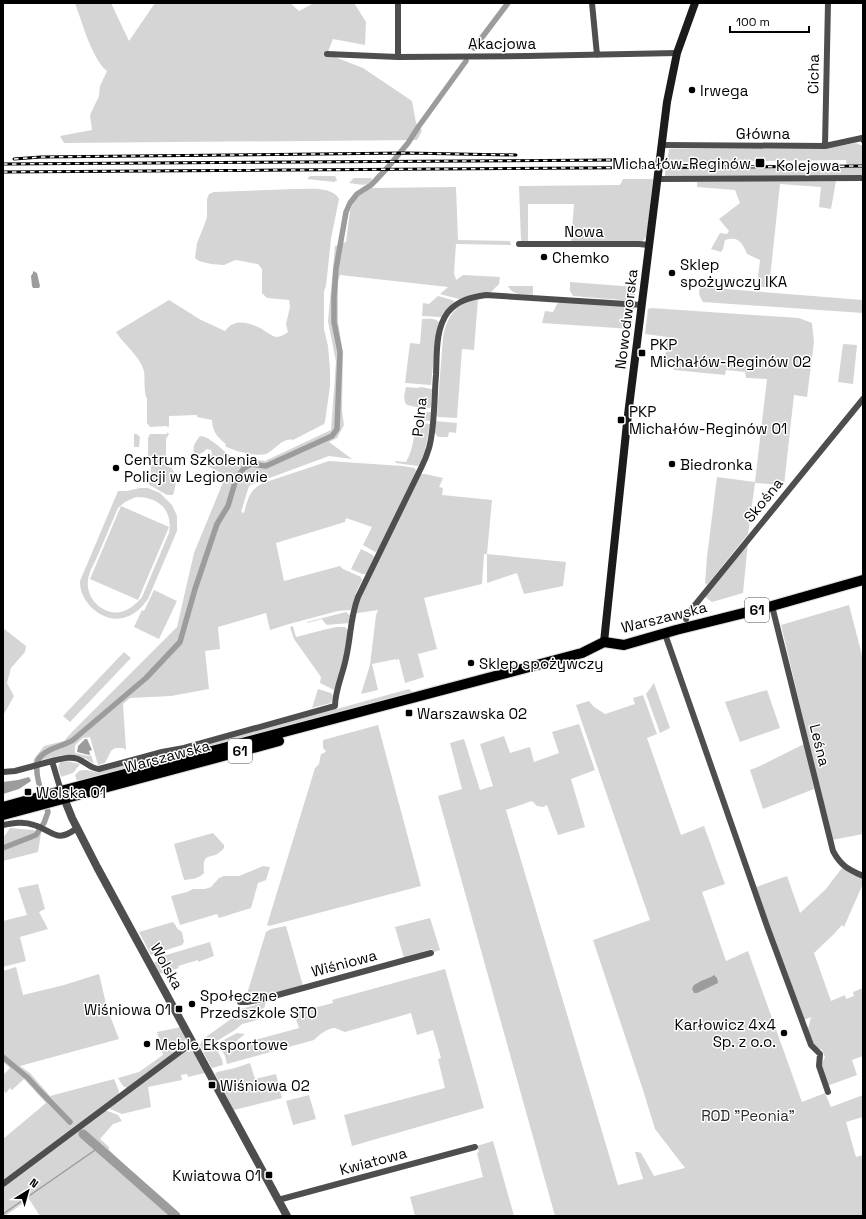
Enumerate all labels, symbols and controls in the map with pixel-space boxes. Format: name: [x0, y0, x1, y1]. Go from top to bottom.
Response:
scale bar: [730, 8, 809, 34]
text: 100 m: [736, 14, 770, 30]
street label: Akacjowa: [468, 34, 536, 53]
street label: Cicha: [803, 53, 823, 94]
place label: Irwega: [700, 81, 749, 100]
marker: Irwega: [687, 85, 697, 95]
street label: Główna: [736, 124, 791, 143]
place label: Michałów-Reginów: [612, 154, 751, 173]
street label: Kolejowa: [776, 156, 840, 175]
marker: Michałów-Reginów: [754, 157, 766, 169]
street label: Nowa: [564, 222, 604, 241]
place label: Chemko: [552, 248, 610, 267]
marker: Chemko: [539, 252, 549, 262]
place label: Sklep spożywczy IKA: [680, 255, 788, 291]
street label: Nowodworska: [610, 267, 642, 370]
marker: Sklep spożywczy IKA: [667, 268, 677, 278]
place label: PKP Michałów-Reginów 02: [650, 335, 811, 371]
marker: PKP Michałów-Reginów 02: [637, 348, 647, 358]
street label: Polna: [407, 396, 431, 438]
place label: PKP Michałów-Reginów 01: [629, 402, 787, 438]
marker: PKP Michałów-Reginów 01: [616, 415, 626, 425]
place label: Centrum Szkolenia Policji w Legionowie: [124, 450, 268, 486]
place label: Biedronka: [680, 455, 753, 474]
marker: Biedronka: [667, 459, 677, 469]
marker: Centrum Szkolenia Policji w Legionowie: [111, 463, 121, 473]
street label: Skośna: [739, 474, 787, 526]
street label: Warszawska: [619, 597, 709, 637]
road number: 61: [745, 598, 769, 622]
place label: Sklep spożywczy: [479, 654, 603, 673]
marker: Sklep spożywczy: [466, 658, 476, 668]
place label: Warszawska 02: [417, 704, 527, 723]
marker: Warszawska 02: [404, 708, 414, 718]
street label: Leśna: [806, 722, 834, 768]
street label: Warszawska: [122, 735, 212, 777]
road number: 61: [228, 739, 252, 763]
place label: Wolska 01: [36, 783, 106, 802]
marker: Wolska 01: [23, 787, 33, 797]
street label: Wolska: [146, 939, 188, 993]
street label: Wiśniowa: [309, 945, 379, 981]
place label: Społeczne Przedszkole STO: [200, 986, 317, 1022]
marker: Społeczne Przedszkole STO: [187, 999, 197, 1009]
place label: Wiśniowa 01: [84, 1000, 171, 1019]
marker: Wiśniowa 01: [174, 1004, 184, 1014]
place label: Karłowicz 4x4 Sp. z o.o.: [674, 1015, 776, 1051]
marker: Karłowicz 4x4 Sp. z o.o.: [779, 1028, 789, 1038]
place label: Meble Eksportowe: [155, 1035, 288, 1054]
marker: Meble Eksportowe: [142, 1039, 152, 1049]
place label: Wiśniowa 02: [220, 1076, 310, 1095]
marker: Wiśniowa 02: [207, 1080, 217, 1090]
park label: ROD "Peonia": [701, 1106, 795, 1125]
street label: Kwiatowa: [337, 1143, 409, 1179]
place label: Kwiatowa 01: [172, 1166, 261, 1185]
marker: Kwiatowa 01: [264, 1170, 274, 1180]
north arrow: [8, 1171, 48, 1211]
text: N: [27, 1175, 41, 1191]

